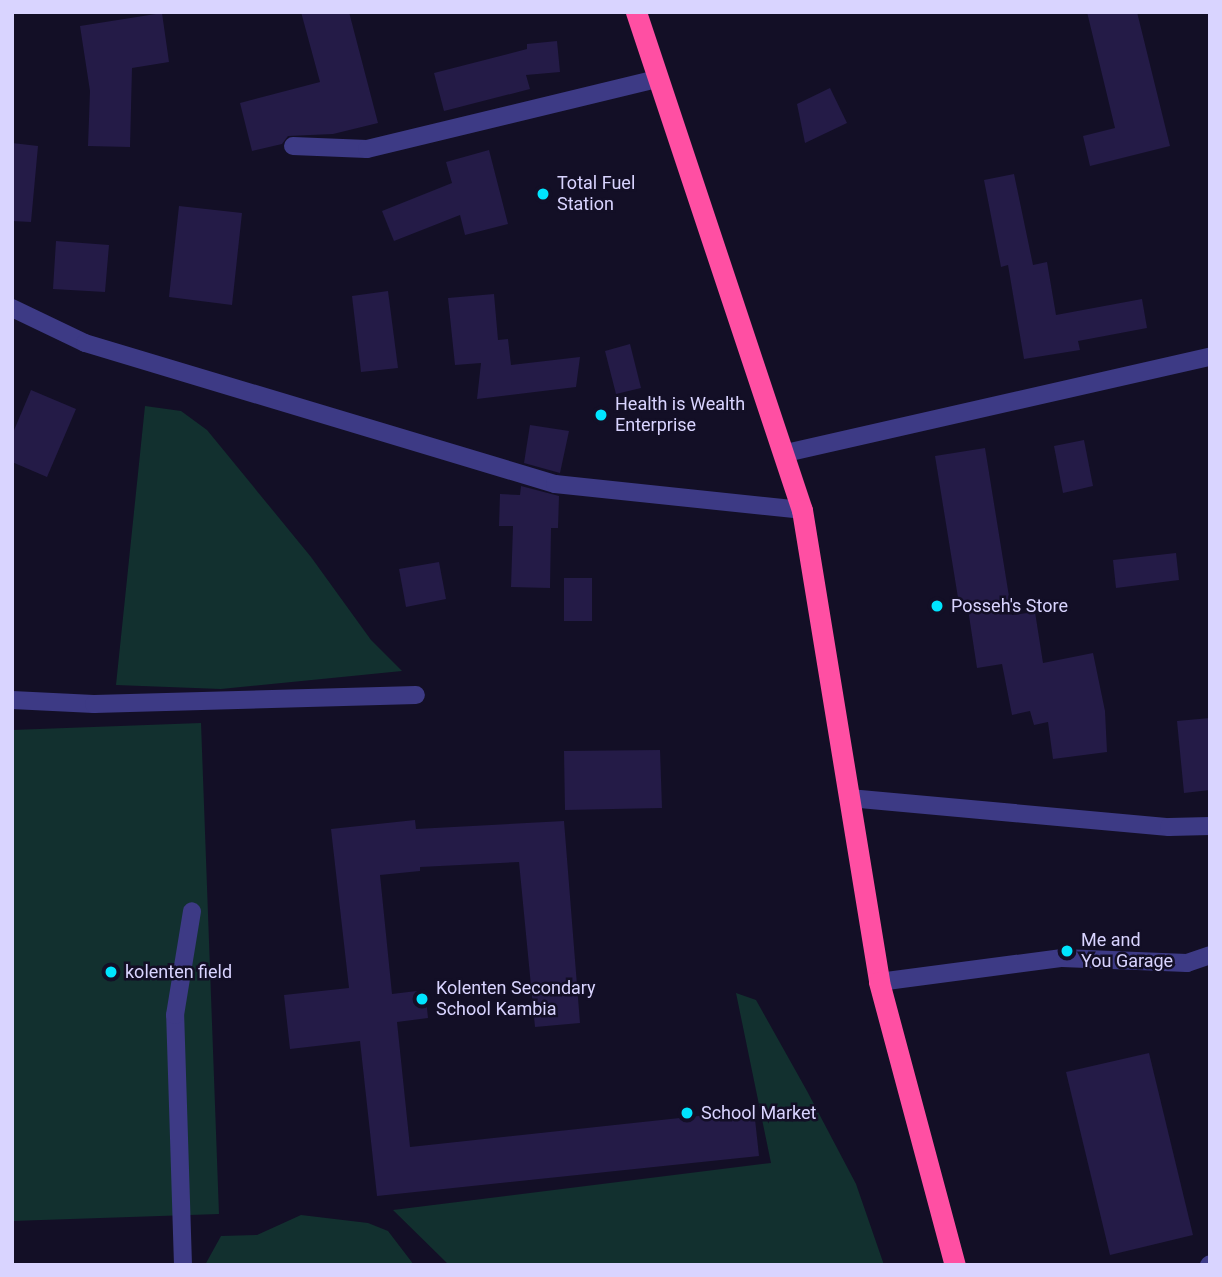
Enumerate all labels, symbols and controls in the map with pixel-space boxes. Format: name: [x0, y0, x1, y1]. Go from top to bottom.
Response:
place label: Total Fuel Station: [557, 173, 635, 216]
marker: Total Fuel Station: [535, 186, 551, 202]
place label: Health is Wealth Enterprise: [615, 394, 745, 436]
marker: Health is Wealth Enterprise: [593, 407, 609, 423]
place label: Posseh's Store: [951, 595, 1068, 617]
marker: Posseh's Store: [929, 598, 945, 614]
place label: Me and You Garage: [1081, 930, 1173, 972]
marker: Me and You Garage: [1059, 943, 1075, 959]
place label: kolenten field: [125, 961, 232, 983]
marker: kolenten field: [103, 964, 119, 980]
place label: Kolenten Secondary School Kambia: [436, 978, 596, 1020]
marker: Kolenten Secondary School Kambia: [414, 991, 430, 1007]
place label: School Market: [701, 1102, 816, 1124]
marker: School Market: [679, 1105, 695, 1121]

